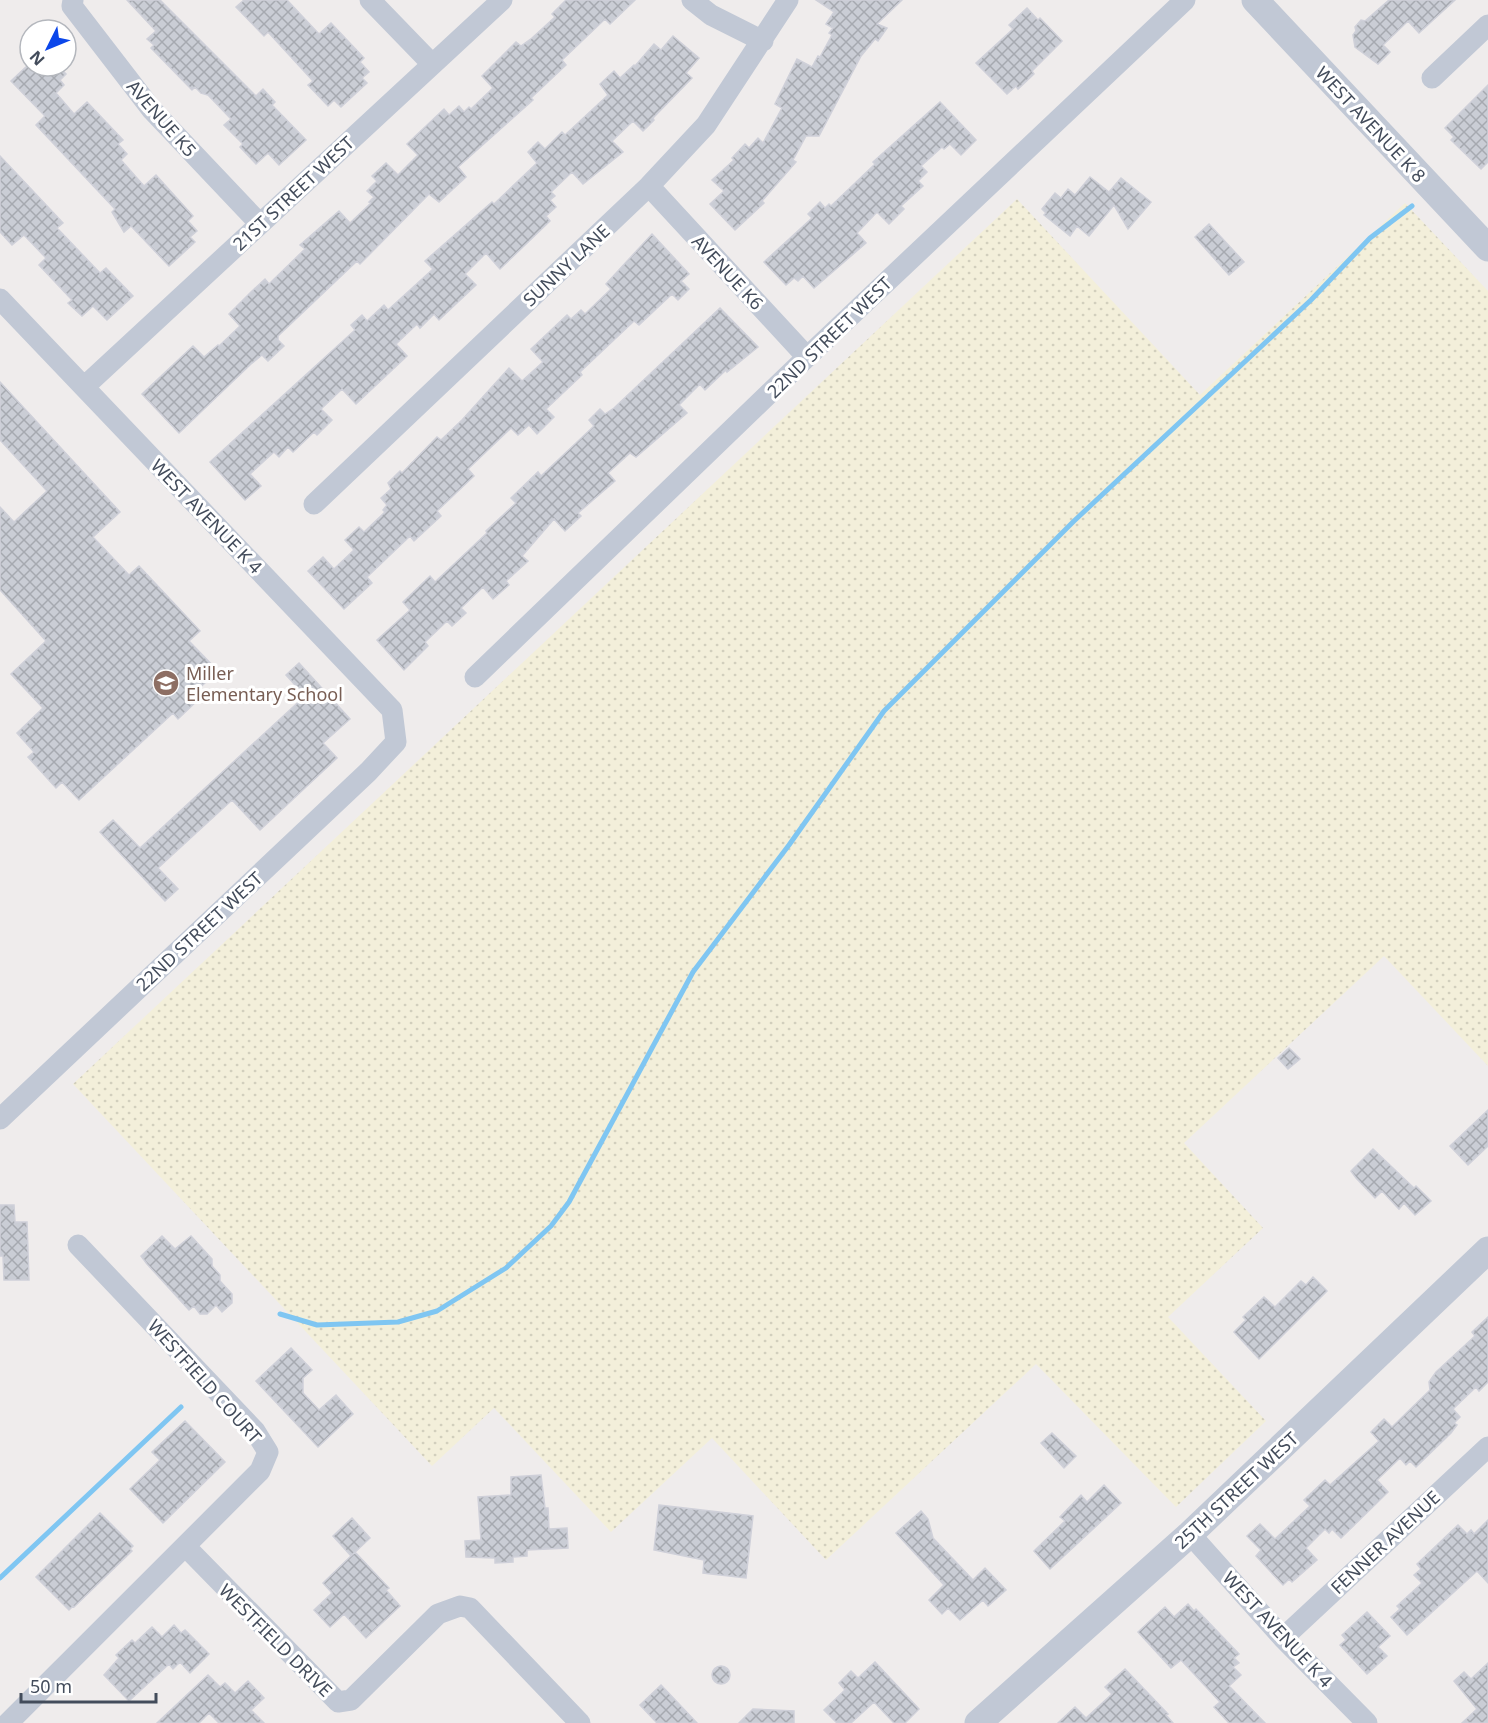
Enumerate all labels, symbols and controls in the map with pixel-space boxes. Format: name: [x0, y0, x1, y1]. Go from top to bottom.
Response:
north arrow: [18, 18, 78, 78]
text: N: [25, 46, 50, 70]
street label: WEST AVENUE K 8: [1311, 61, 1431, 187]
street label: AVENUE K5: [122, 74, 202, 162]
street label: 21ST STREET WEST: [227, 130, 359, 256]
street label: SUNNY LANE: [518, 219, 614, 311]
street label: AVENUE K6: [687, 229, 769, 315]
street label: 22ND STREET WEST: [761, 271, 897, 403]
street label: WEST AVENUE K 4: [146, 454, 268, 578]
place label: Miller Elementary School: [186, 661, 343, 706]
school or university icon: Miller Elementary School: [151, 668, 181, 698]
street label: 22ND STREET WEST: [131, 866, 267, 996]
street label: WESTFIELD COURT: [143, 1314, 267, 1448]
street label: 25TH STREET WEST: [1169, 1426, 1303, 1554]
street label: FENNER AVENUE: [1325, 1485, 1445, 1599]
street label: WEST AVENUE K 4: [1218, 1566, 1338, 1692]
street label: WESTFIELD DRIVE: [214, 1578, 338, 1702]
scale bar: [21, 1666, 156, 1704]
text: 50 m: [30, 1674, 72, 1698]

